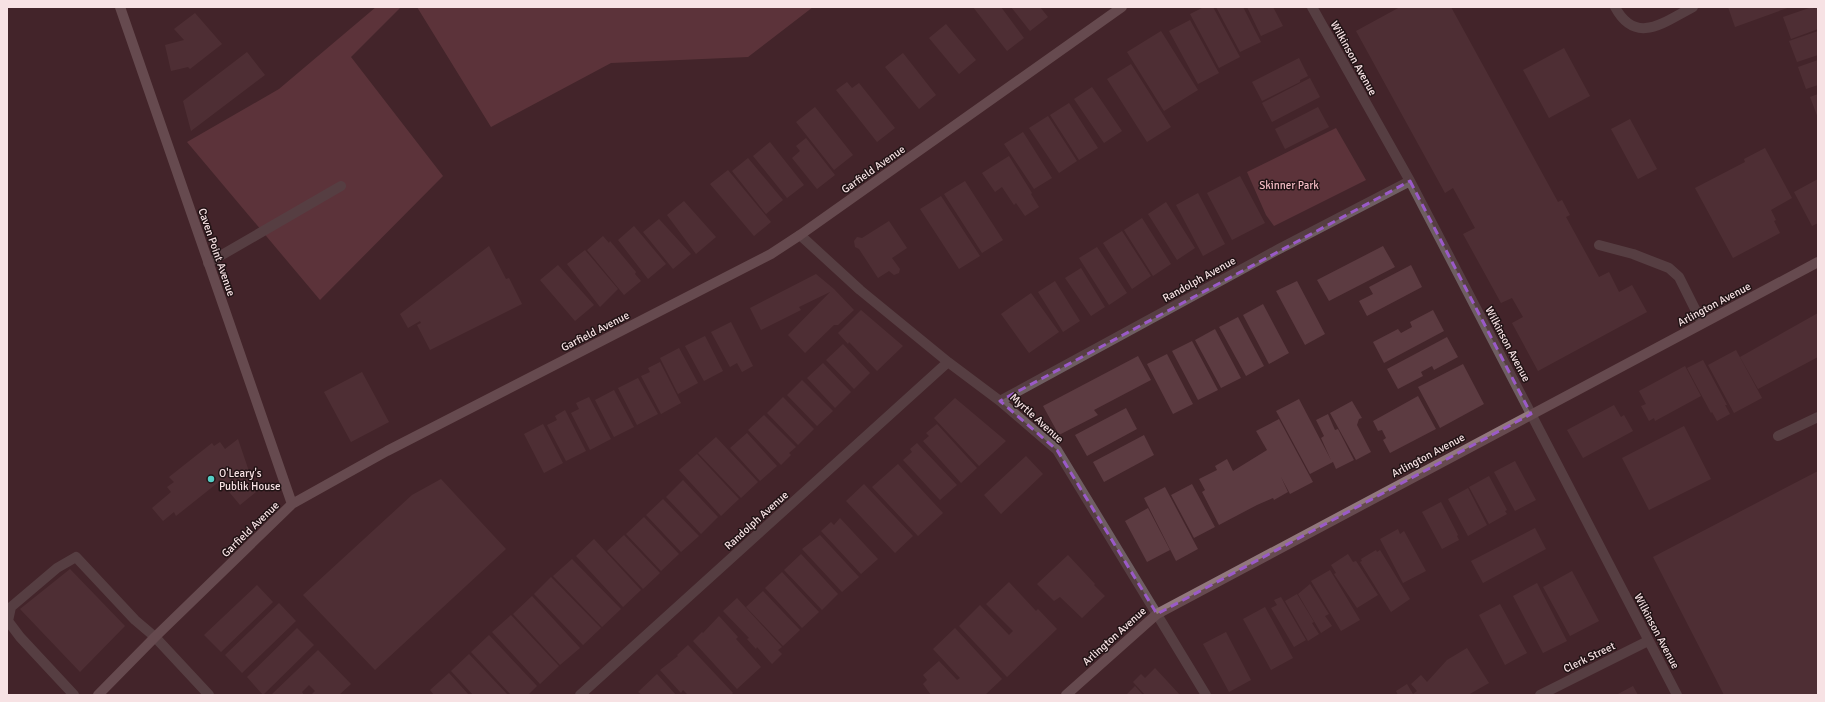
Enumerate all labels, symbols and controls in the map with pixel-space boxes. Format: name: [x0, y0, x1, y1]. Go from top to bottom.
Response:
street label: Wilkinson Avenue: [1328, 19, 1379, 98]
street label: Garfield Avenue: [839, 143, 908, 196]
park label: Skinner Park: [1259, 179, 1319, 192]
street label: Caven Point Avenue: [195, 207, 238, 298]
street label: Randolph Avenue: [1160, 254, 1238, 305]
street label: Arlington Avenue: [1675, 280, 1753, 329]
street label: Wilkinson Avenue: [1482, 304, 1533, 384]
street label: Garfield Avenue: [559, 309, 631, 354]
street label: Myrtle Avenue: [1007, 391, 1066, 446]
street label: Arlington Avenue: [1389, 431, 1467, 480]
place label: O'Leary's Publik House: [219, 467, 280, 493]
marker: O'Leary's Publik House: [206, 474, 216, 484]
street label: Randolph Avenue: [722, 488, 791, 552]
street label: Garfield Avenue: [219, 499, 282, 560]
street label: Wilkinson Avenue: [1631, 591, 1682, 671]
street label: Arlington Avenue: [1080, 604, 1149, 668]
street label: Clerk Street: [1561, 639, 1617, 676]

